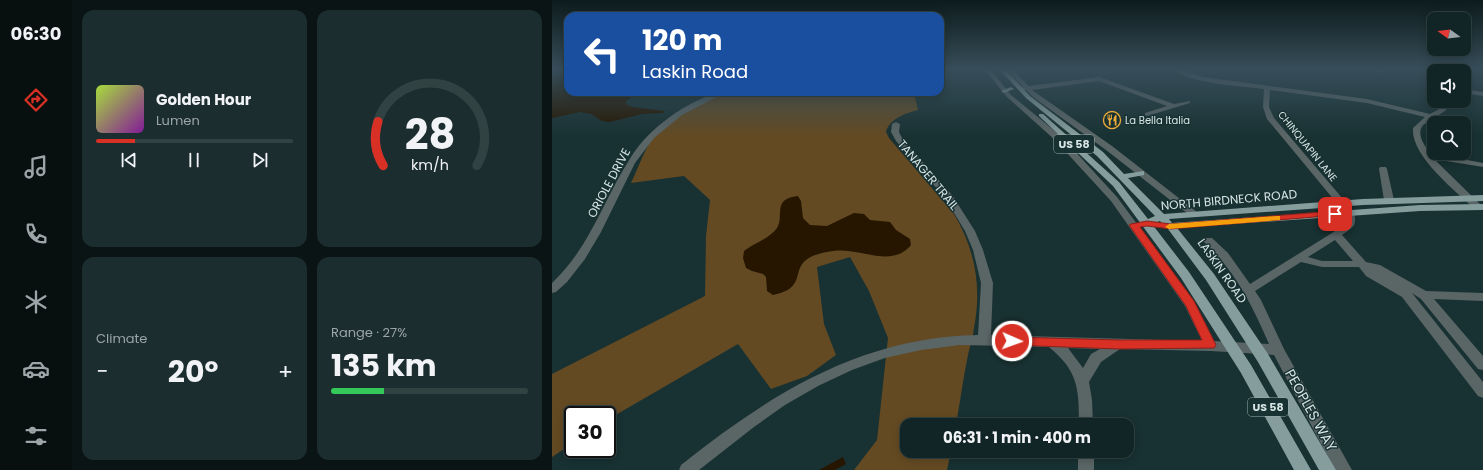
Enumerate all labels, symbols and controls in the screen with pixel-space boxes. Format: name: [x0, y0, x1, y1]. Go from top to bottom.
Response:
north arrow: [1427, 12, 1471, 56]
map controls: [1427, 12, 1471, 160]
text: 06:30: [11, 21, 61, 46]
text: 120 m: [642, 21, 722, 60]
icon: left: [576, 28, 628, 80]
text: Laskin Road: [642, 59, 748, 84]
button: sound: [1427, 64, 1471, 108]
icon: directions: [22, 86, 50, 114]
text: Golden Hour: [156, 89, 251, 110]
text: 28: [404, 105, 455, 164]
street label: CHINQUAPIN LANE: [1275, 108, 1341, 185]
restaurant icon: La Bella Italia: [1102, 110, 1122, 130]
text: Lumen: [156, 111, 200, 130]
place label: La Bella Italia: [1125, 113, 1190, 128]
button: search: [1427, 116, 1471, 160]
road number: US 58: [1054, 135, 1094, 153]
street label: TANAGER TRAIL: [894, 136, 963, 214]
street label: ORIOLE DRIVE: [583, 145, 634, 221]
icon: previous: [118, 149, 140, 171]
icon: pause: [183, 149, 205, 171]
icon: next: [249, 149, 271, 171]
icon: music: [22, 153, 50, 181]
text: km/h: [410, 155, 449, 175]
street label: NORTH BIRDNECK ROAD: [1160, 185, 1298, 214]
pin: [1318, 197, 1352, 231]
icon: arrive: [1324, 203, 1346, 225]
icon: phone: [22, 220, 50, 248]
street label: LASKIN ROAD: [1194, 235, 1251, 306]
icon: climate: [22, 288, 50, 316]
position arrow: [991, 320, 1033, 362]
text: Range · 27%: [331, 323, 407, 342]
text: Climate: [96, 329, 147, 348]
text: 135 km: [331, 344, 437, 387]
text: 20°: [168, 350, 218, 393]
icon: car: [22, 355, 50, 383]
text: −: [96, 356, 108, 387]
text: +: [278, 356, 293, 387]
street label: PEOPLES WAY: [1280, 365, 1342, 455]
road number: US 58: [1248, 398, 1288, 416]
speed limit sign: 30: [564, 406, 616, 458]
icon: filters: [22, 422, 50, 450]
text: 06:31 · 1 min · 400 m: [943, 427, 1091, 448]

